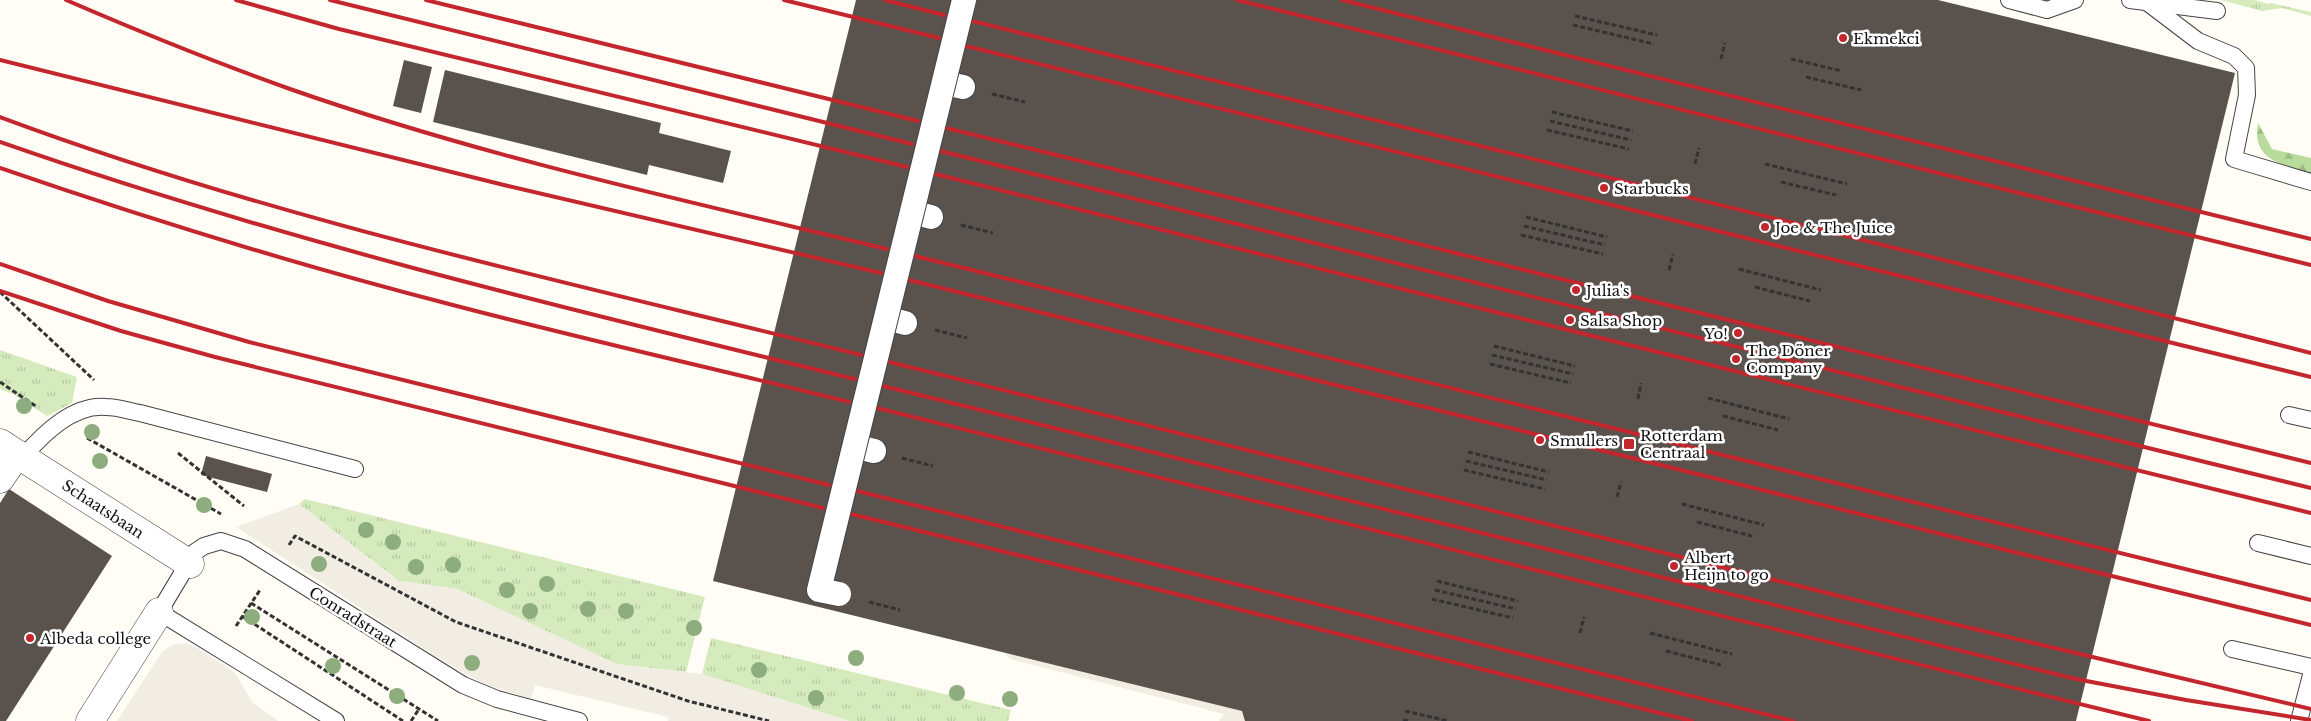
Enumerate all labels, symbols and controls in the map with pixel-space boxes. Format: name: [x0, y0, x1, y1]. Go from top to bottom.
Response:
place label: Ekmekci: [1853, 29, 1920, 48]
marker: Ekmekci: [1837, 32, 1849, 44]
place label: Starbucks: [1614, 179, 1689, 198]
marker: Starbucks: [1598, 182, 1610, 194]
place label: Joe & The Juice: [1773, 218, 1893, 237]
marker: Joe & The Juice: [1759, 221, 1771, 233]
place label: Julia's: [1584, 281, 1630, 300]
marker: Julia's: [1570, 284, 1582, 296]
place label: Salsa Shop: [1580, 311, 1662, 330]
marker: Salsa Shop: [1564, 314, 1576, 326]
place label: Yo!: [1703, 324, 1728, 343]
marker: Yo!: [1732, 327, 1744, 339]
place label: The Döner Company: [1746, 341, 1831, 377]
marker: The Döner Company: [1730, 353, 1742, 365]
place label: Rotterdam Centraal: [1640, 426, 1723, 462]
place label: Smullers: [1550, 431, 1618, 450]
marker: Smullers: [1534, 434, 1546, 446]
marker: Rotterdam Centraal: [1622, 437, 1636, 451]
street label: Schaatsbaan: [58, 475, 148, 543]
place label: Albert Heijn to go: [1683, 548, 1769, 584]
marker: Albert Heijn to go: [1668, 560, 1680, 572]
street label: Conradstraat: [306, 583, 401, 652]
place label: Albeda college: [39, 629, 151, 648]
marker: Albeda college: [24, 632, 36, 644]

